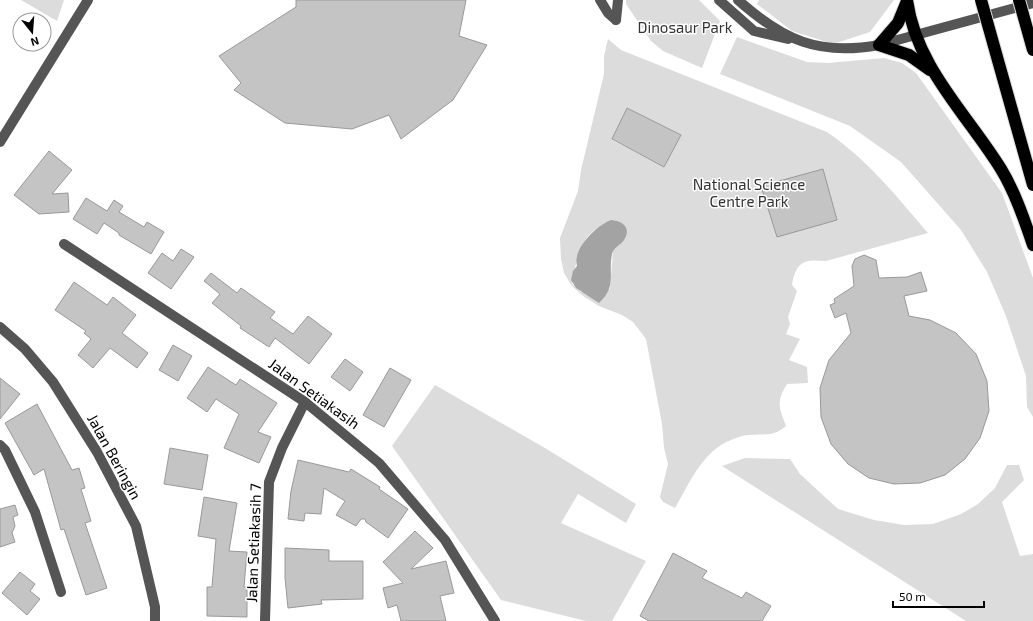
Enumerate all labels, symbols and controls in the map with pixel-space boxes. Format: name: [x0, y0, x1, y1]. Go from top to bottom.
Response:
north arrow: [12, 12, 52, 52]
park label: Dinosaur Park: [637, 18, 733, 36]
text: N: [29, 35, 41, 49]
park label: National Science Centre Park: [693, 175, 805, 210]
street label: Jalan Setiakasih: [266, 354, 364, 432]
street label: Jalan Beringin: [84, 411, 146, 502]
street label: Jalan Setiakasih 7: [242, 483, 264, 603]
scale bar: [893, 583, 984, 609]
text: 50 m: [899, 589, 926, 603]

